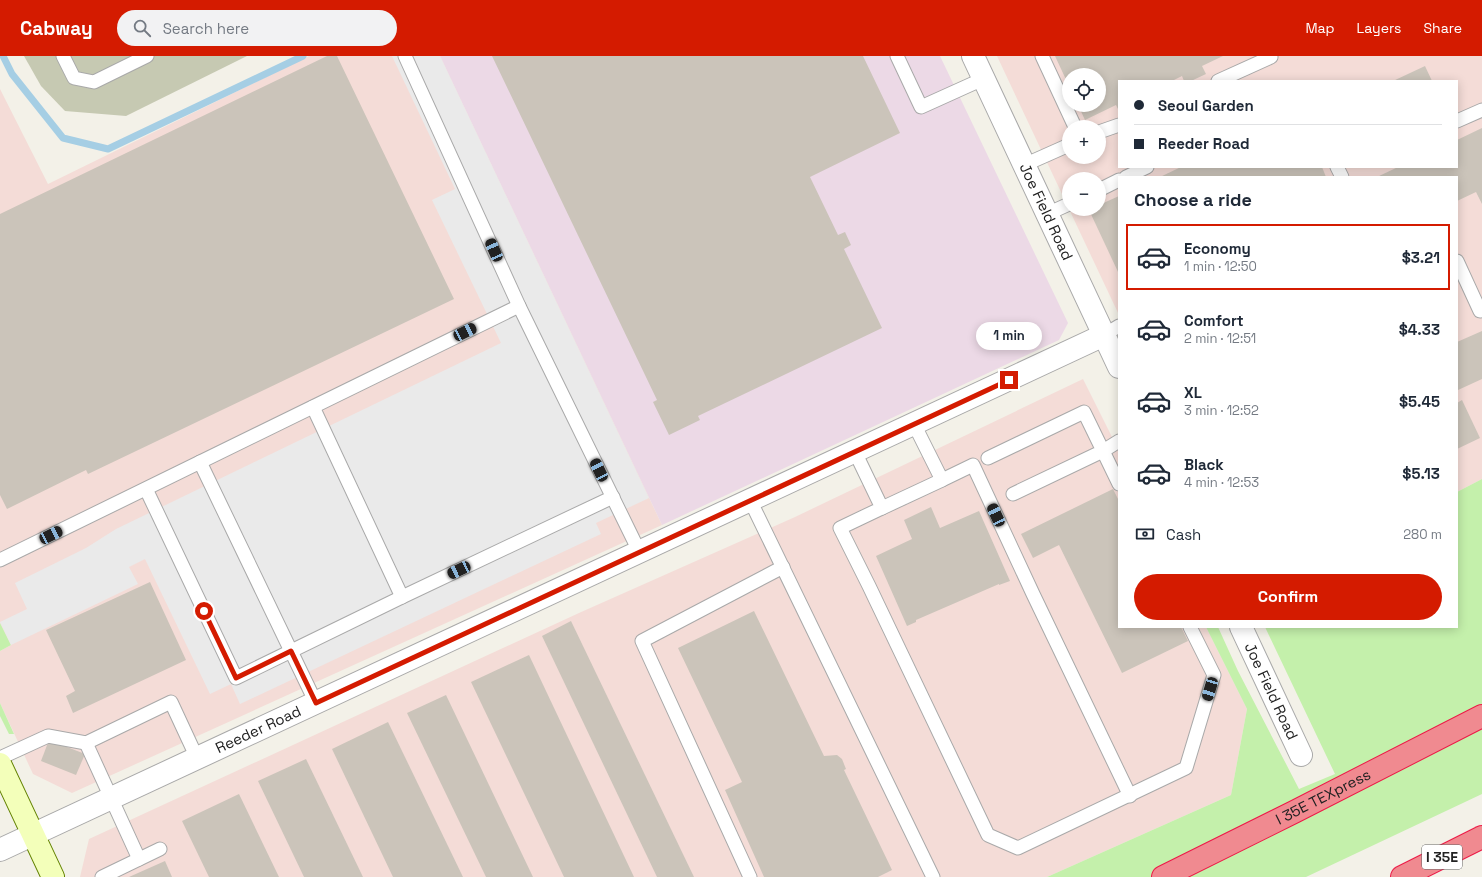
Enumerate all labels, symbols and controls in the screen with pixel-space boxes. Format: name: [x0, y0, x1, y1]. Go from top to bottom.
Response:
search box: [117, 10, 397, 46]
text: Cabway: [20, 16, 93, 41]
icon: search: [131, 17, 153, 39]
text: Search here: [163, 19, 249, 38]
text: Map: [1305, 19, 1335, 37]
text: Layers: [1357, 19, 1401, 37]
text: Share: [1423, 19, 1462, 37]
map controls: [1062, 68, 1106, 216]
button: locate: [1062, 68, 1106, 112]
text: Seoul Garden: [1158, 96, 1254, 115]
button: +: [1062, 120, 1106, 164]
text: Reeder Road: [1158, 134, 1250, 153]
street label: Joe Field Road: [1016, 160, 1078, 263]
button: −: [1062, 172, 1106, 216]
text: Choose a ride: [1134, 188, 1252, 211]
car: [484, 237, 504, 263]
icon: car: [1136, 239, 1172, 275]
text: Economy: [1184, 239, 1251, 258]
text: $3.21: [1402, 248, 1440, 267]
text: 1 min · 12:50: [1184, 258, 1257, 275]
icon: car: [1136, 311, 1172, 347]
text: Comfort: [1184, 311, 1244, 330]
text: $4.33: [1399, 320, 1440, 339]
car: [452, 321, 478, 343]
callout: 1 min: [976, 322, 1042, 350]
text: 1 min: [993, 327, 1025, 344]
text: 2 min · 12:51: [1184, 330, 1256, 347]
route end: [1000, 371, 1018, 389]
icon: car: [1136, 383, 1172, 419]
text: XL: [1184, 383, 1202, 402]
text: $5.45: [1399, 392, 1440, 411]
text: 3 min · 12:52: [1184, 402, 1259, 419]
icon: car: [1136, 455, 1172, 491]
text: Black: [1184, 455, 1224, 474]
car: [588, 457, 610, 483]
text: $5.13: [1402, 464, 1440, 483]
text: 4 min · 12:53: [1184, 474, 1259, 491]
car: [985, 502, 1007, 528]
icon: cash: [1134, 523, 1156, 545]
car: [38, 524, 64, 546]
text: Cash: [1166, 525, 1201, 544]
text: 280 m: [1403, 526, 1442, 543]
car: [446, 559, 472, 581]
button: Confirm: [1134, 574, 1442, 620]
route start: [195, 602, 213, 620]
street label: Joe Field Road: [1241, 639, 1303, 743]
car: [1201, 676, 1219, 702]
street label: Reeder Road: [212, 701, 304, 757]
street label: I 35E TEXpress: [1272, 764, 1374, 829]
road number: I 35E: [1422, 845, 1462, 869]

